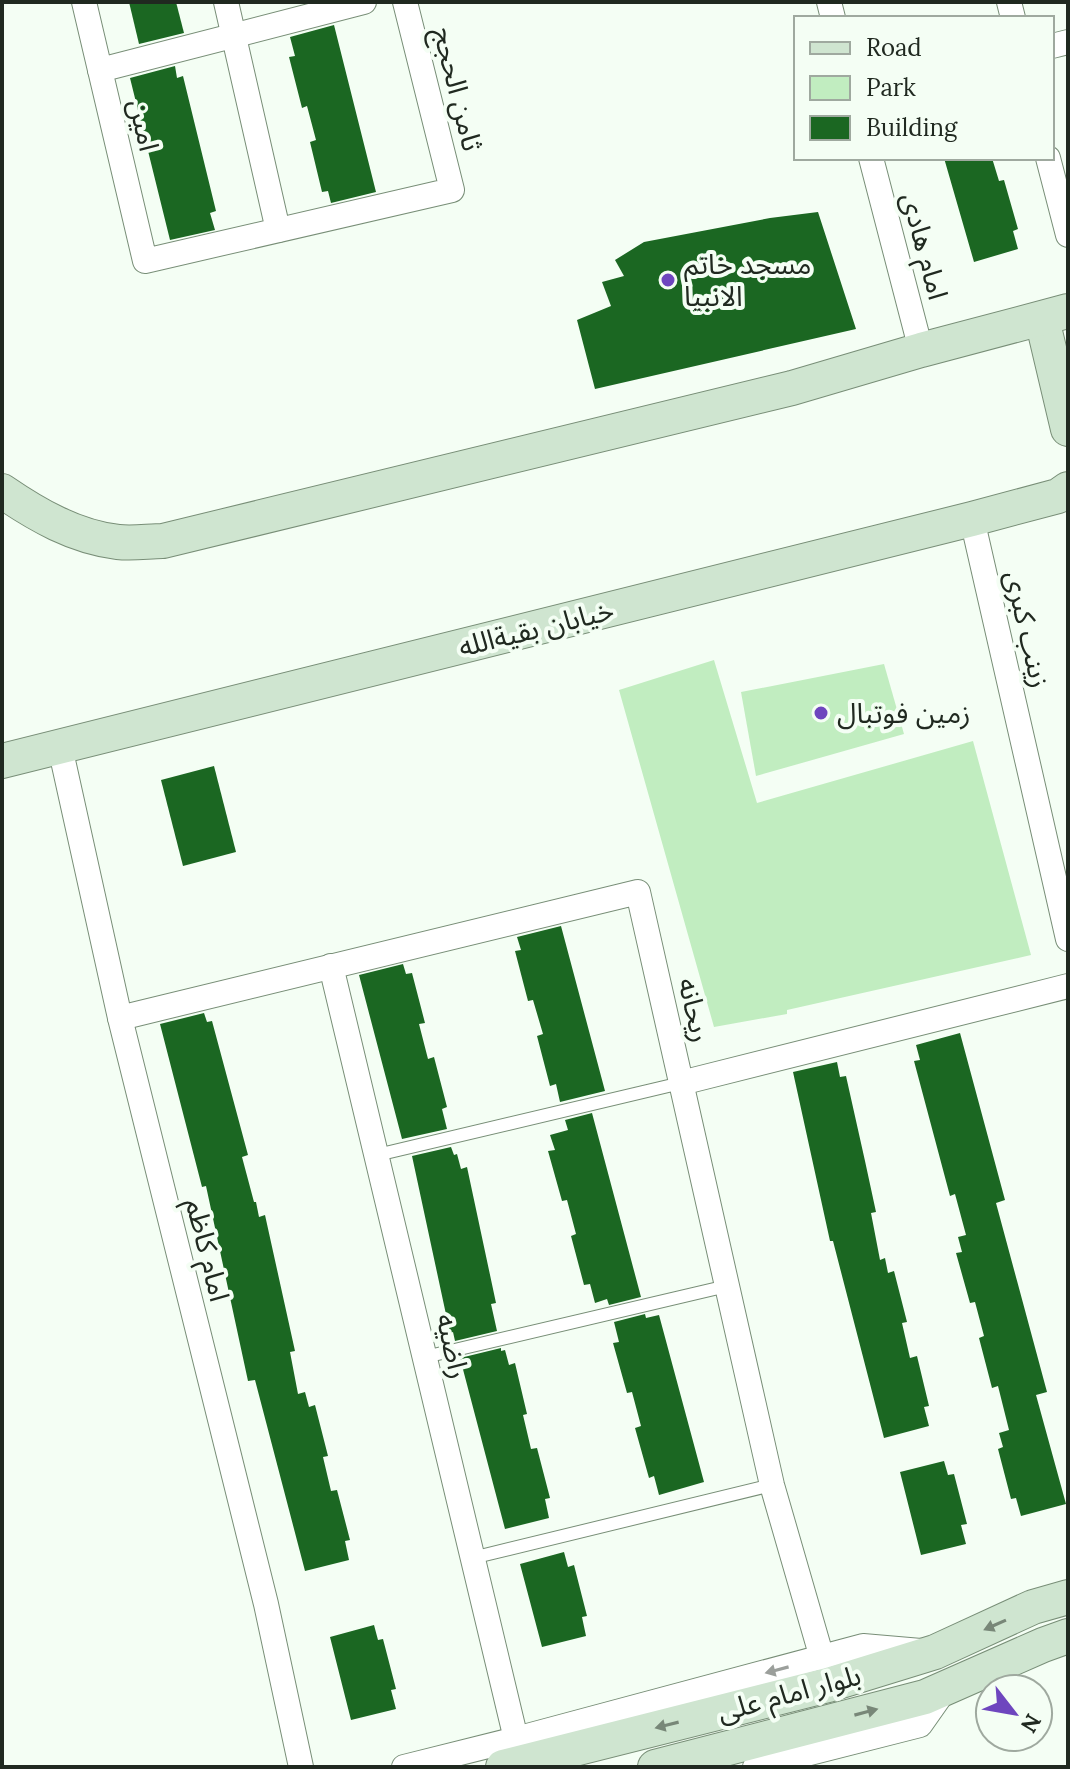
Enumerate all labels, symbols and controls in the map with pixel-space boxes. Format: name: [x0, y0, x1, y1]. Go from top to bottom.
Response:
legend: [794, 16, 1054, 160]
street label: ثامن الحجج: [422, 23, 491, 156]
text: Road: [866, 32, 922, 63]
text: Park: [866, 72, 916, 103]
street label: امین: [121, 95, 167, 155]
text: Building: [866, 112, 958, 143]
street label: امام هادی: [891, 189, 957, 304]
place label: مسجد خاتم الانبیا: [684, 246, 811, 314]
marker: مسجد خاتم الانبیا: [659, 271, 677, 289]
street label: زینب کبری: [997, 567, 1059, 691]
street label: خیابان بقیةالله: [455, 591, 617, 665]
place label: زمین فوتبال: [837, 695, 970, 731]
marker: زمین فوتبال: [812, 704, 830, 722]
street label: ریحانه: [670, 974, 720, 1046]
street label: امام کاظم: [174, 1195, 238, 1306]
street label: راضیه: [428, 1310, 478, 1382]
one-way arrow: [984, 1618, 1007, 1631]
street label: بلوار امام علی: [713, 1657, 865, 1732]
one-way arrow: [764, 1664, 789, 1676]
north arrow: [974, 1673, 1054, 1753]
one-way arrow: [854, 1706, 879, 1718]
text: N: [1015, 1709, 1048, 1738]
one-way arrow: [655, 1720, 680, 1732]

